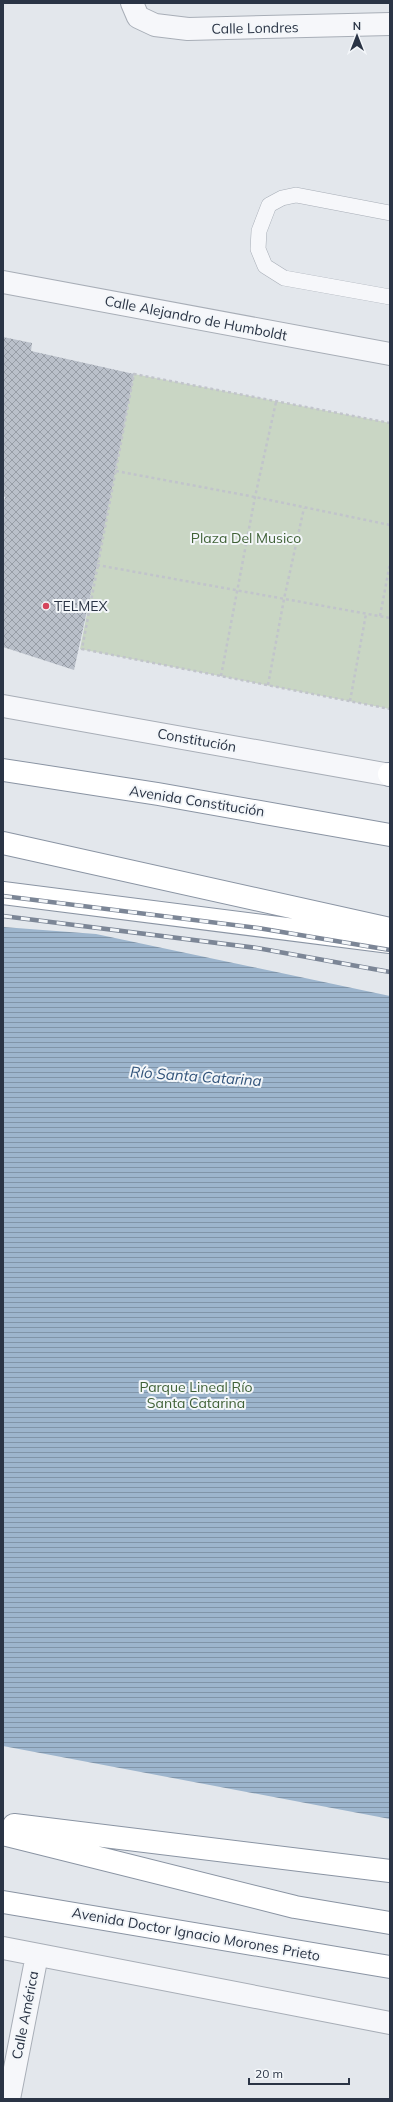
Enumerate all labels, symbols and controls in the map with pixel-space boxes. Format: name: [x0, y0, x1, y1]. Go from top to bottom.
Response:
north arrow: [337, 16, 377, 56]
street label: Calle Londres: [211, 18, 299, 38]
text: N: [353, 19, 361, 33]
street label: Calle Alejandro de Humboldt: [103, 291, 289, 345]
park label: Plaza Del Musico: [191, 529, 301, 547]
place label: TELMEX: [54, 597, 108, 615]
marker: TELMEX: [41, 601, 51, 611]
street label: Constitución: [156, 724, 238, 756]
street label: Avenida Constitución: [128, 781, 266, 821]
water label: Río Santa Catarina: [130, 1062, 262, 1090]
park label: Parque Lineal Río Santa Catarina: [139, 1378, 253, 1412]
street label: Avenida Doctor Ignacio Morones Prieto: [71, 1903, 321, 1965]
street label: Calle América: [8, 1969, 42, 2061]
scale bar: [249, 2060, 349, 2086]
text: 20 m: [255, 2066, 283, 2081]

